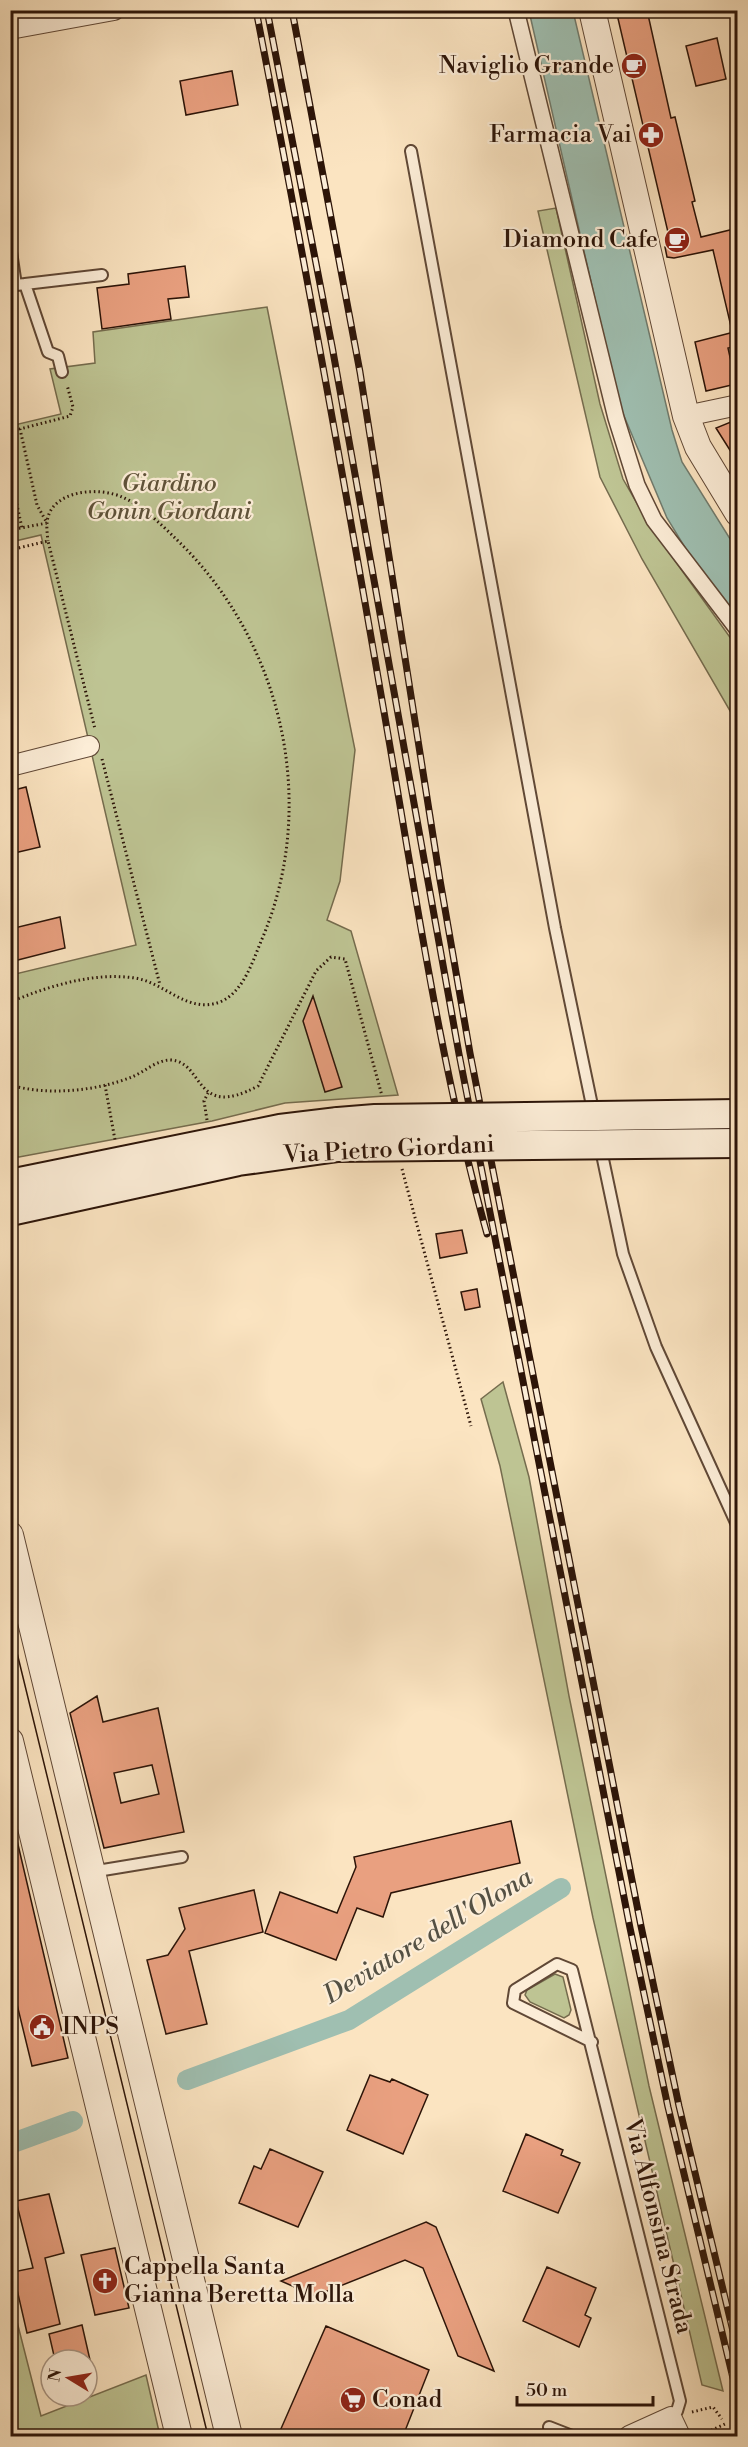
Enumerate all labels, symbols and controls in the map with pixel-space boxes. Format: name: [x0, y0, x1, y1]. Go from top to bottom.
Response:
place label: Naviglio Grande: [439, 51, 614, 81]
cafe icon: Naviglio Grande: [619, 51, 649, 81]
place label: Farmacia Vai: [489, 120, 632, 150]
pharmacy icon: Farmacia Vai: [636, 120, 666, 150]
place label: Diamond Cafe: [503, 225, 658, 255]
cafe icon: Diamond Cafe: [662, 225, 692, 255]
park label: Giardino Gonin Giordani: [86, 469, 252, 527]
street label: Via Pietro Giordani: [282, 1129, 495, 1171]
water label: Deviatore dell'Olona: [317, 1861, 539, 2012]
public building icon: INPS: [27, 2012, 57, 2042]
place label: INPS: [62, 2012, 119, 2042]
street label: Via Alfonsina Strada: [617, 2114, 699, 2338]
place label: Cappella Santa Gianna Beretta Molla: [124, 2252, 355, 2310]
church icon: Cappella Santa Gianna Beretta Molla: [90, 2266, 120, 2296]
north arrow: [39, 2348, 99, 2408]
text: N: [44, 2367, 66, 2383]
scale bar: [517, 2369, 654, 2407]
text: 50 m: [526, 2379, 568, 2402]
supermarket icon: Conad: [338, 2385, 368, 2415]
place label: Conad: [372, 2385, 442, 2415]

